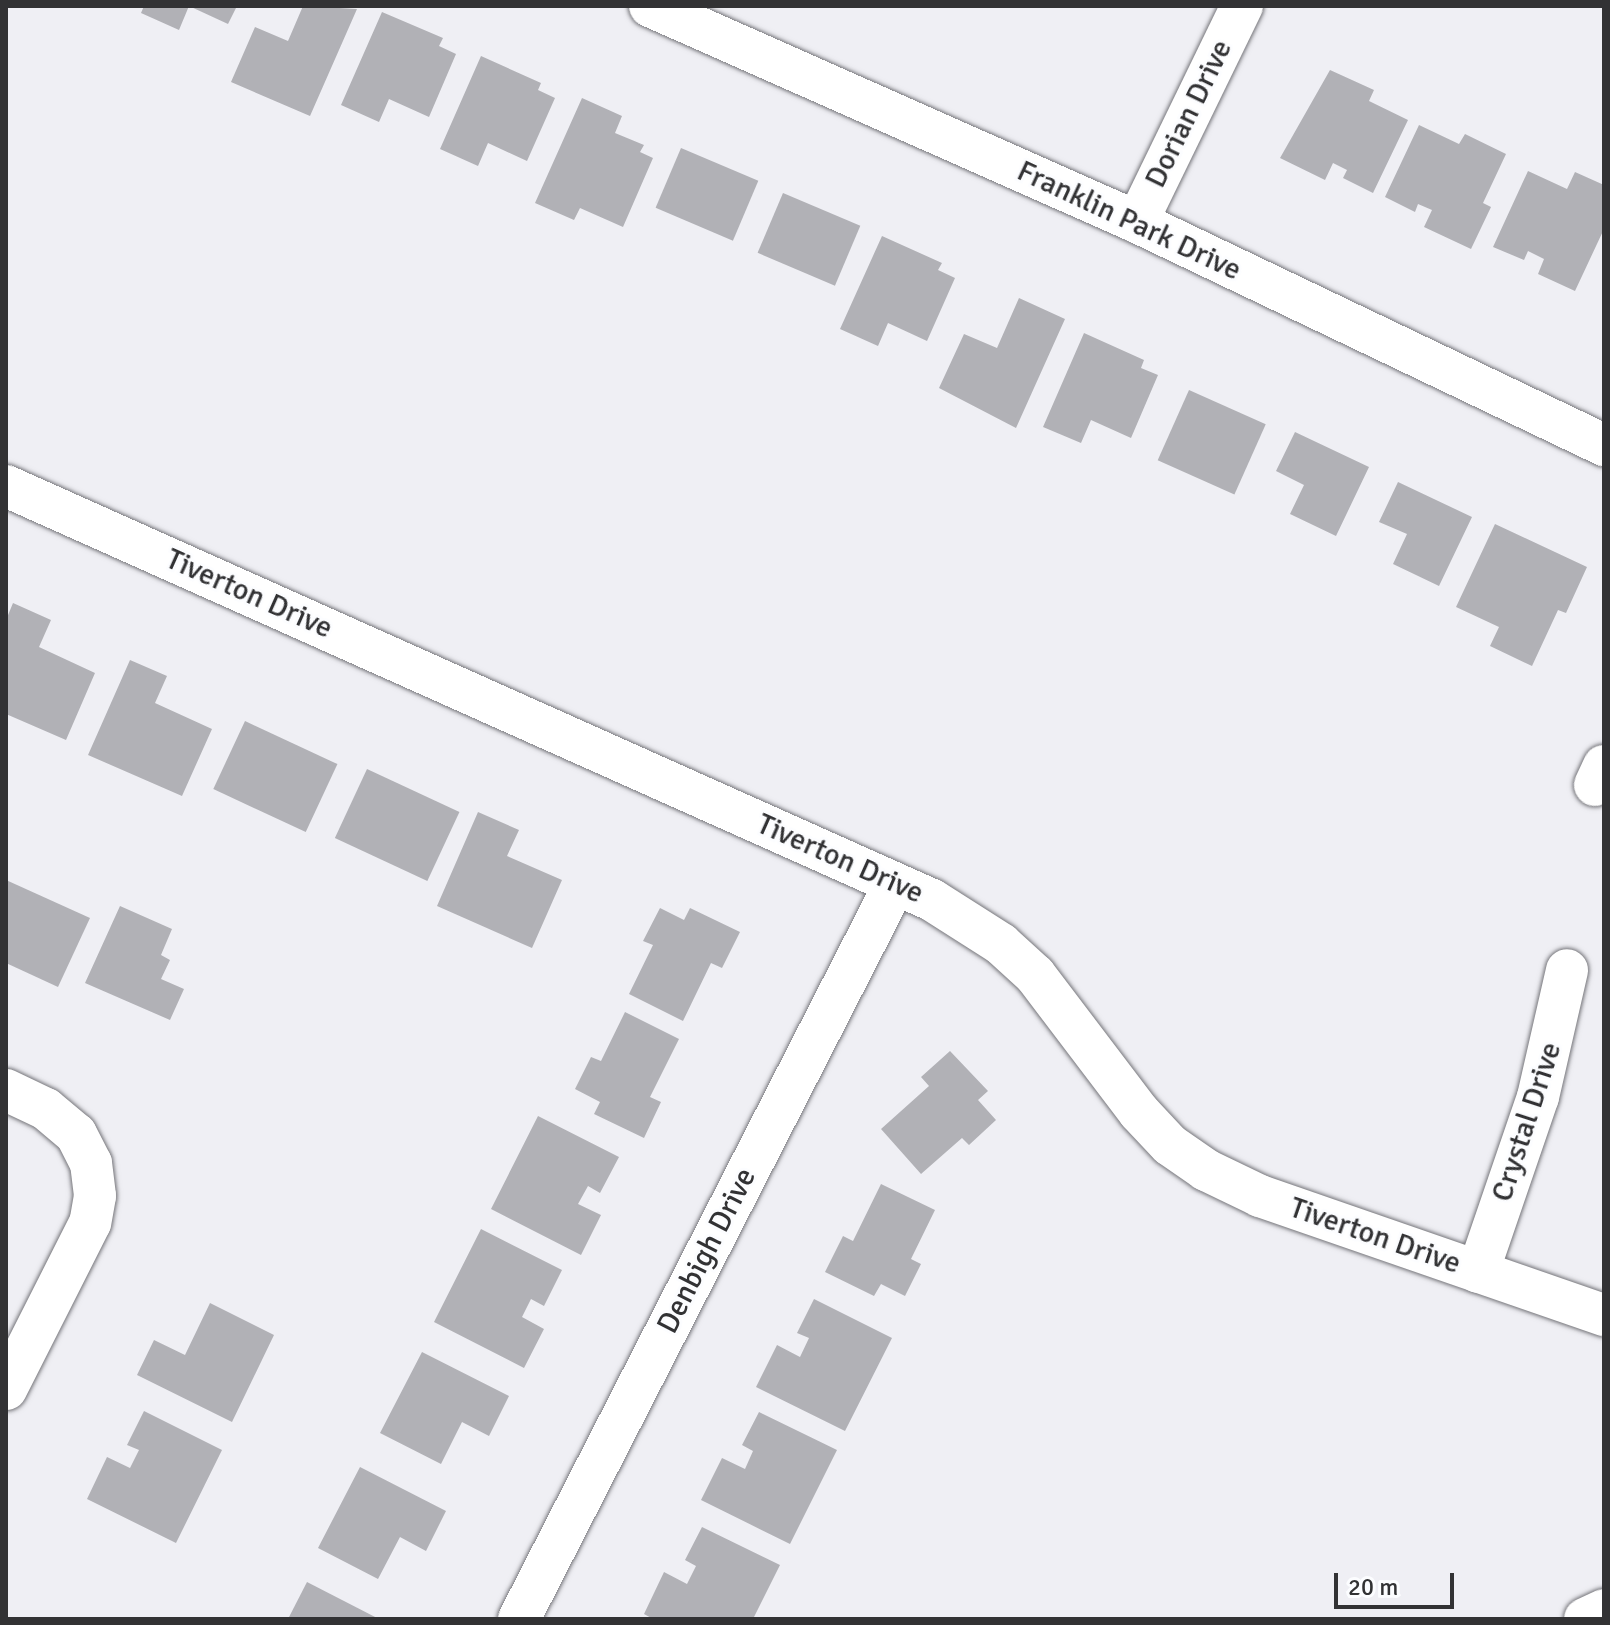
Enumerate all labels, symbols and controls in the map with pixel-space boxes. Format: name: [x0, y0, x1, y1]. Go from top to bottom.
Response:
street label: Dorian Drive: [1138, 34, 1240, 194]
street label: Franklin Park Drive: [1011, 153, 1247, 289]
street label: Tiverton Drive: [160, 541, 338, 647]
street label: Tiverton Drive: [751, 806, 929, 912]
street label: Crystal Drive: [1484, 1038, 1570, 1206]
street label: Denbigh Drive: [650, 1162, 764, 1340]
street label: Tiverton Drive: [1285, 1190, 1465, 1282]
scale bar: [1338, 1557, 1458, 1607]
text: 20 m: [1348, 1572, 1398, 1602]

